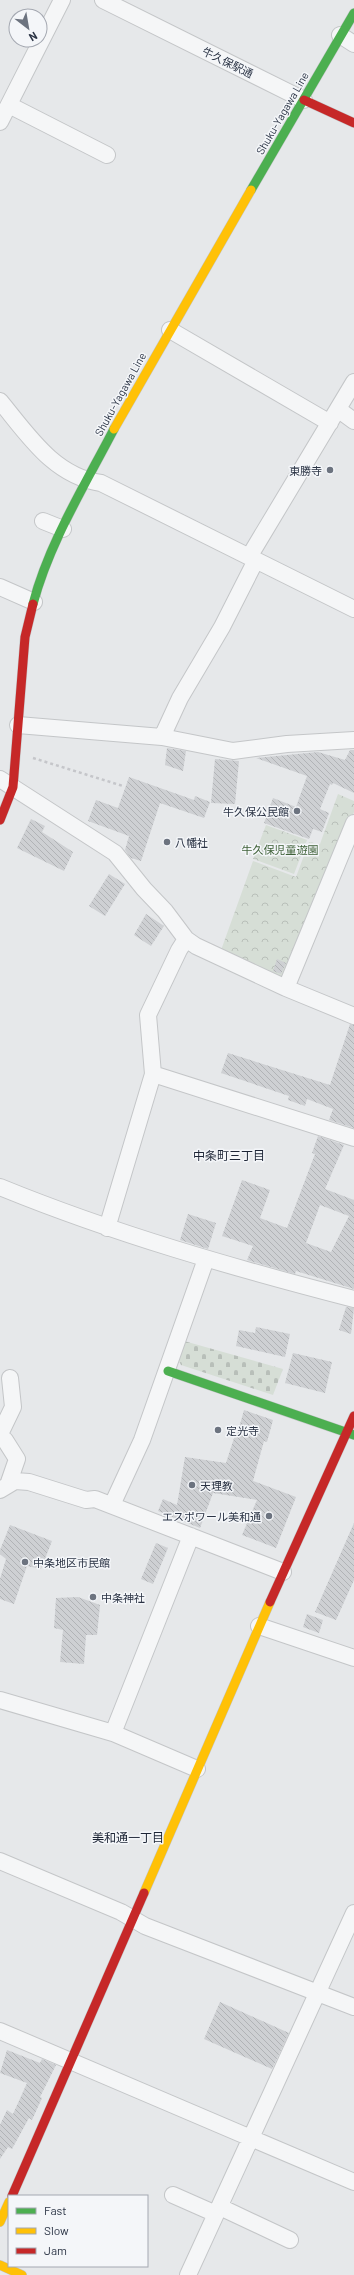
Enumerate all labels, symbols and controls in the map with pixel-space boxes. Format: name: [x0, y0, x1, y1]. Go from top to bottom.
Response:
north arrow: [8, 8, 48, 48]
text: N: [27, 30, 40, 44]
street label: 牛久保駅通: [200, 44, 256, 80]
street label: Shuku-Yagawa Line: [253, 69, 311, 157]
street label: Shuku-Yagawa Line: [92, 350, 148, 438]
place label: 東勝寺: [289, 464, 322, 477]
marker: 東勝寺: [325, 465, 335, 475]
place label: 牛久保公民館: [223, 805, 289, 818]
marker: 牛久保公民館: [292, 806, 302, 816]
place label: 八幡社: [175, 836, 208, 849]
marker: 八幡社: [162, 837, 172, 847]
park label: 牛久保児童遊園: [242, 843, 319, 856]
district label: 中条町三丁目: [193, 1148, 265, 1162]
place label: 定光寺: [226, 1424, 259, 1437]
marker: 定光寺: [213, 1425, 223, 1435]
place label: 天理教: [200, 1479, 233, 1492]
marker: 天理教: [187, 1480, 197, 1490]
place label: エスポワール美和通: [162, 1510, 261, 1523]
marker: エスポワール美和通: [264, 1511, 274, 1521]
place label: 中条地区市民館: [33, 1556, 110, 1569]
marker: 中条地区市民館: [20, 1557, 30, 1567]
place label: 中条神社: [101, 1591, 145, 1604]
marker: 中条神社: [88, 1592, 98, 1602]
district label: 美和通一丁目: [92, 1830, 164, 1844]
legend: [8, 2195, 148, 2267]
text: Fast: [44, 2203, 67, 2217]
text: Slow: [44, 2223, 69, 2237]
text: Jam: [44, 2243, 67, 2257]

